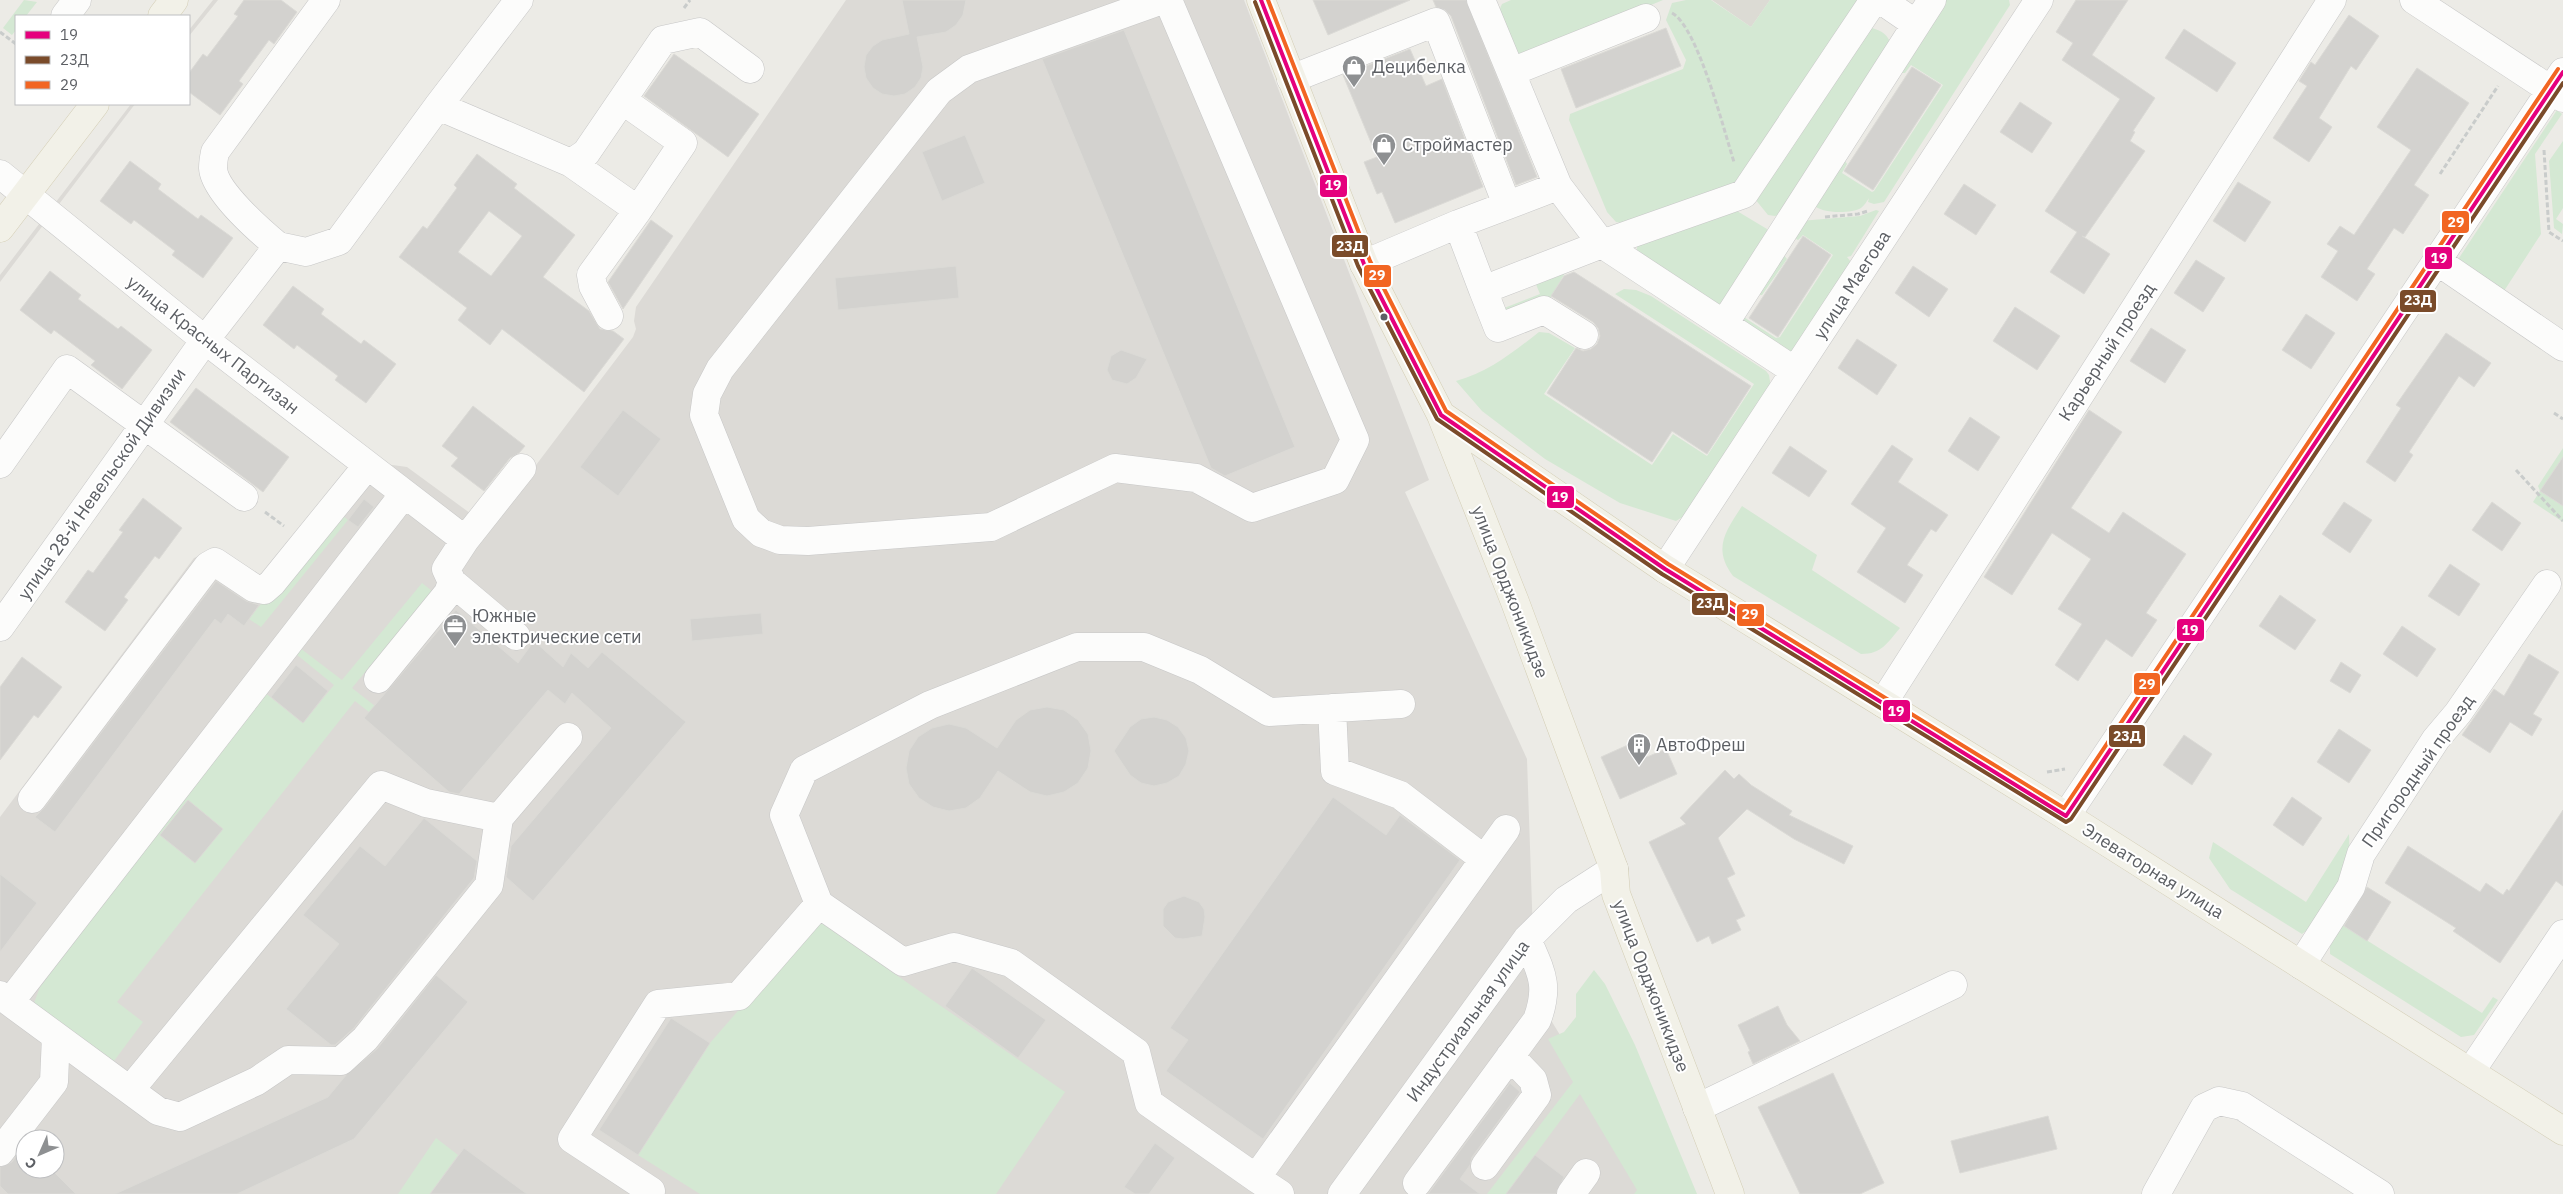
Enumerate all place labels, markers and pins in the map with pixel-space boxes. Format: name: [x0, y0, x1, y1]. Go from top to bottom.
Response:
shop icon: Децибелка: [1341, 54, 1367, 88]
place label: Децибелка: [1372, 55, 1466, 78]
shop icon: Строймастер: [1371, 132, 1397, 166]
place label: Строймастер: [1402, 133, 1513, 156]
unlabelled marker: [1379, 312, 1389, 322]
place label: Южные электрические сети: [472, 604, 642, 648]
office icon: Южные электрические сети: [442, 613, 468, 647]
building icon: АвтоФреш: [1626, 732, 1652, 766]
place label: АвтоФреш: [1656, 733, 1746, 756]

